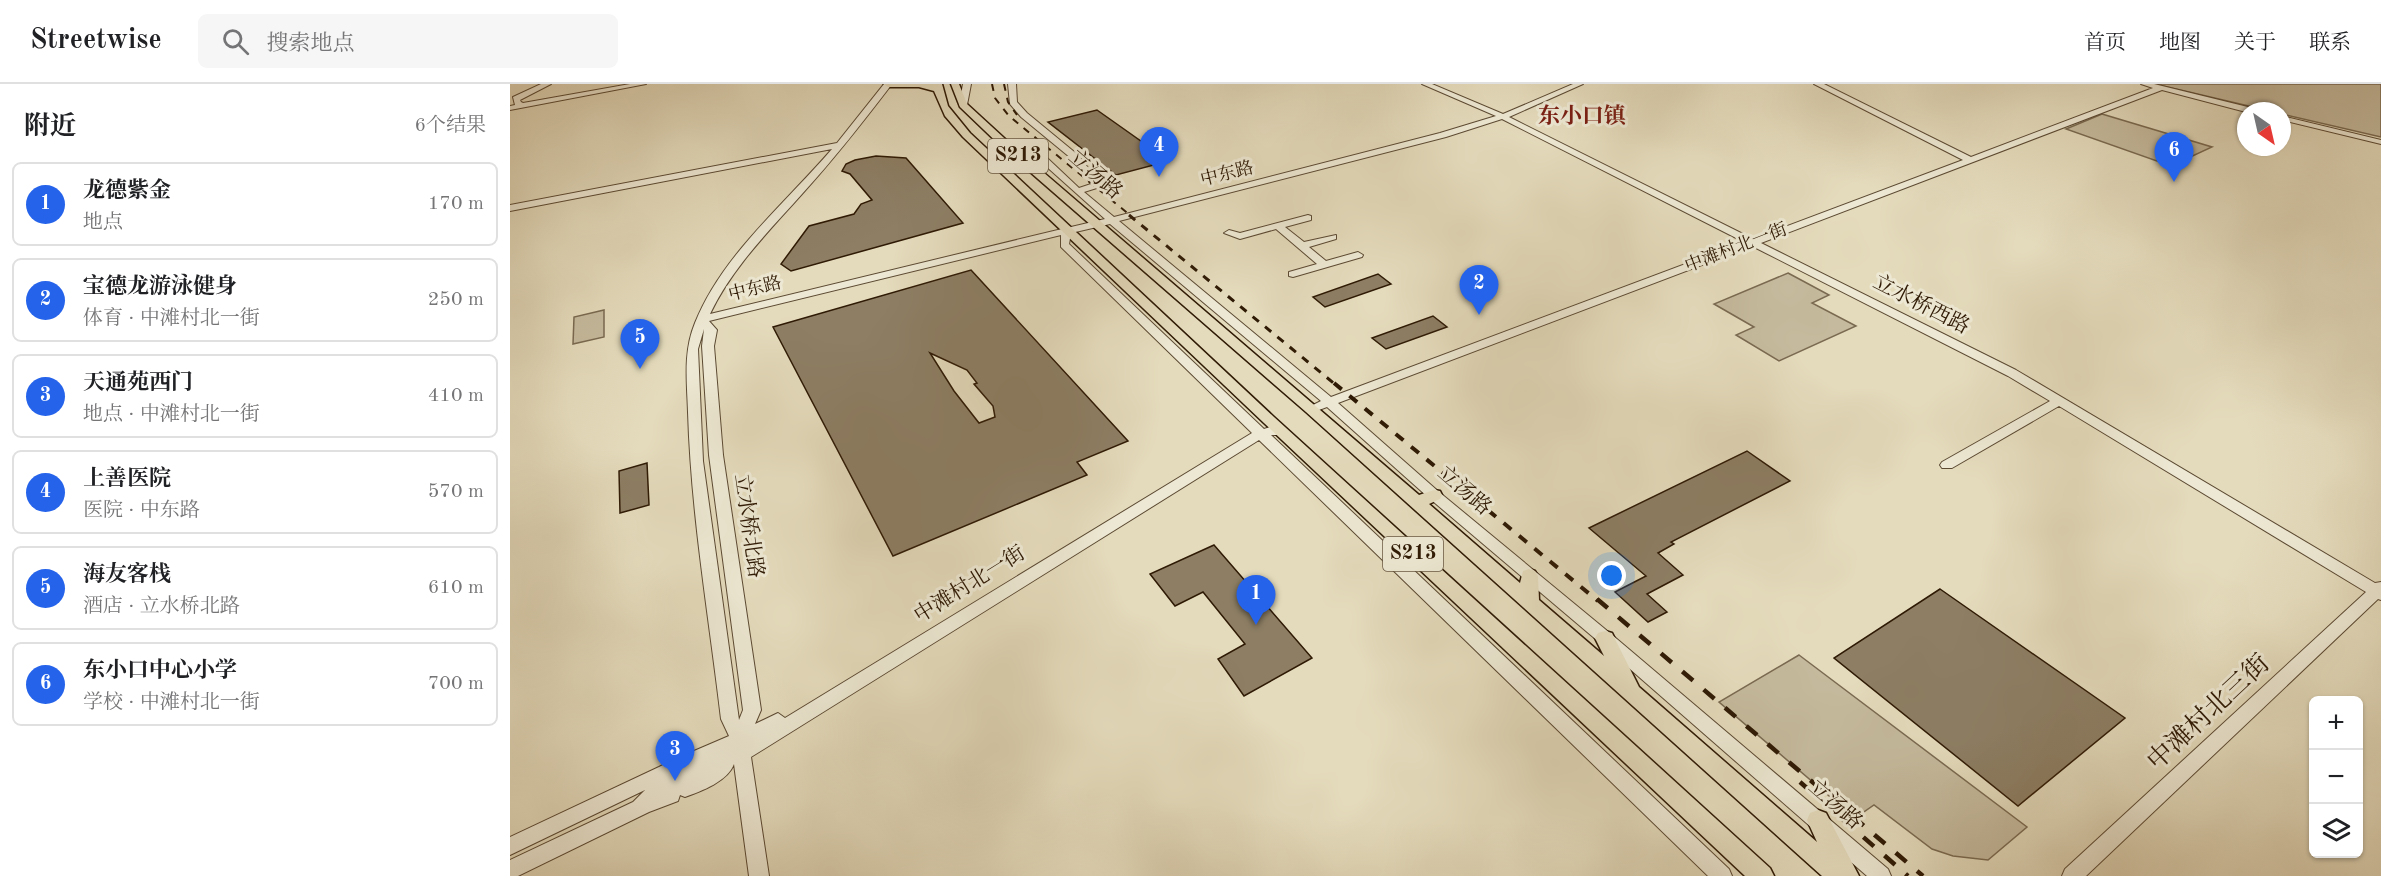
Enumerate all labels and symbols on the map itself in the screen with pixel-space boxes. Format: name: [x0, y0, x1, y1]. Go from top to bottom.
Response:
north arrow: [2237, 102, 2291, 156]
district label: 东小口镇: [1538, 104, 1626, 128]
pin: 4: [1140, 128, 1178, 177]
pin: 6: [2154, 132, 2194, 182]
road number: S213: [988, 139, 1048, 173]
street label: 立汤路: [1064, 145, 1127, 204]
street label: 中东路: [1198, 157, 1255, 189]
street label: 中滩村北一街: [1682, 218, 1790, 276]
pin: 2: [1460, 266, 1498, 315]
street label: 立水桥西路: [1869, 270, 1973, 338]
street label: 中东路: [726, 272, 783, 304]
pin: 5: [620, 320, 660, 369]
street label: 立汤路: [1433, 461, 1496, 520]
street label: 立水桥北路: [730, 472, 768, 579]
road number: S213: [1383, 537, 1443, 571]
street label: 中滩村北一街: [910, 541, 1029, 627]
your location: [1597, 561, 1626, 590]
pin: 1: [1236, 576, 1276, 625]
street label: 中滩村北三街: [2142, 649, 2275, 776]
pin: 3: [656, 732, 694, 781]
street label: 立汤路: [1804, 775, 1867, 834]

